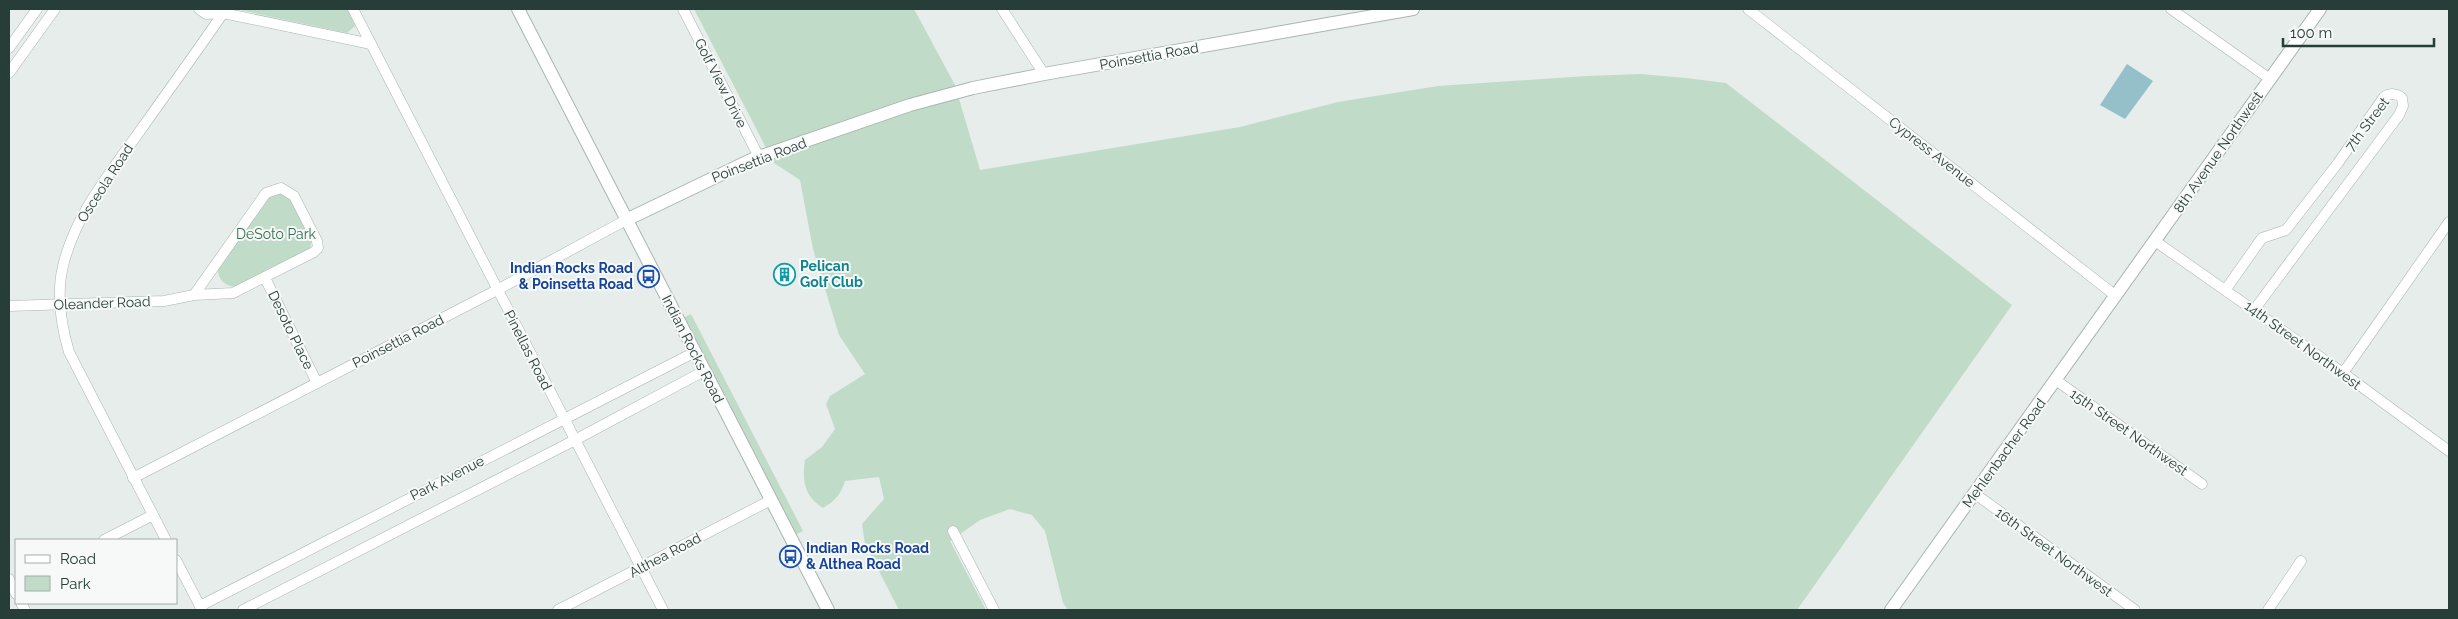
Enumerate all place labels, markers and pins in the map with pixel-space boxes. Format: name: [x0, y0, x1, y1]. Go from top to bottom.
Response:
place label: Pelican Golf Club: [800, 258, 863, 290]
place label: Indian Rocks Road & Poinsetta Road: [510, 260, 633, 292]
building icon: Pelican Golf Club: [772, 262, 796, 286]
bus stop icon: Indian Rocks Road & Poinsetta Road: [637, 264, 661, 288]
place label: Indian Rocks Road & Althea Road: [806, 540, 929, 572]
bus stop icon: Indian Rocks Road & Althea Road: [778, 544, 802, 568]

